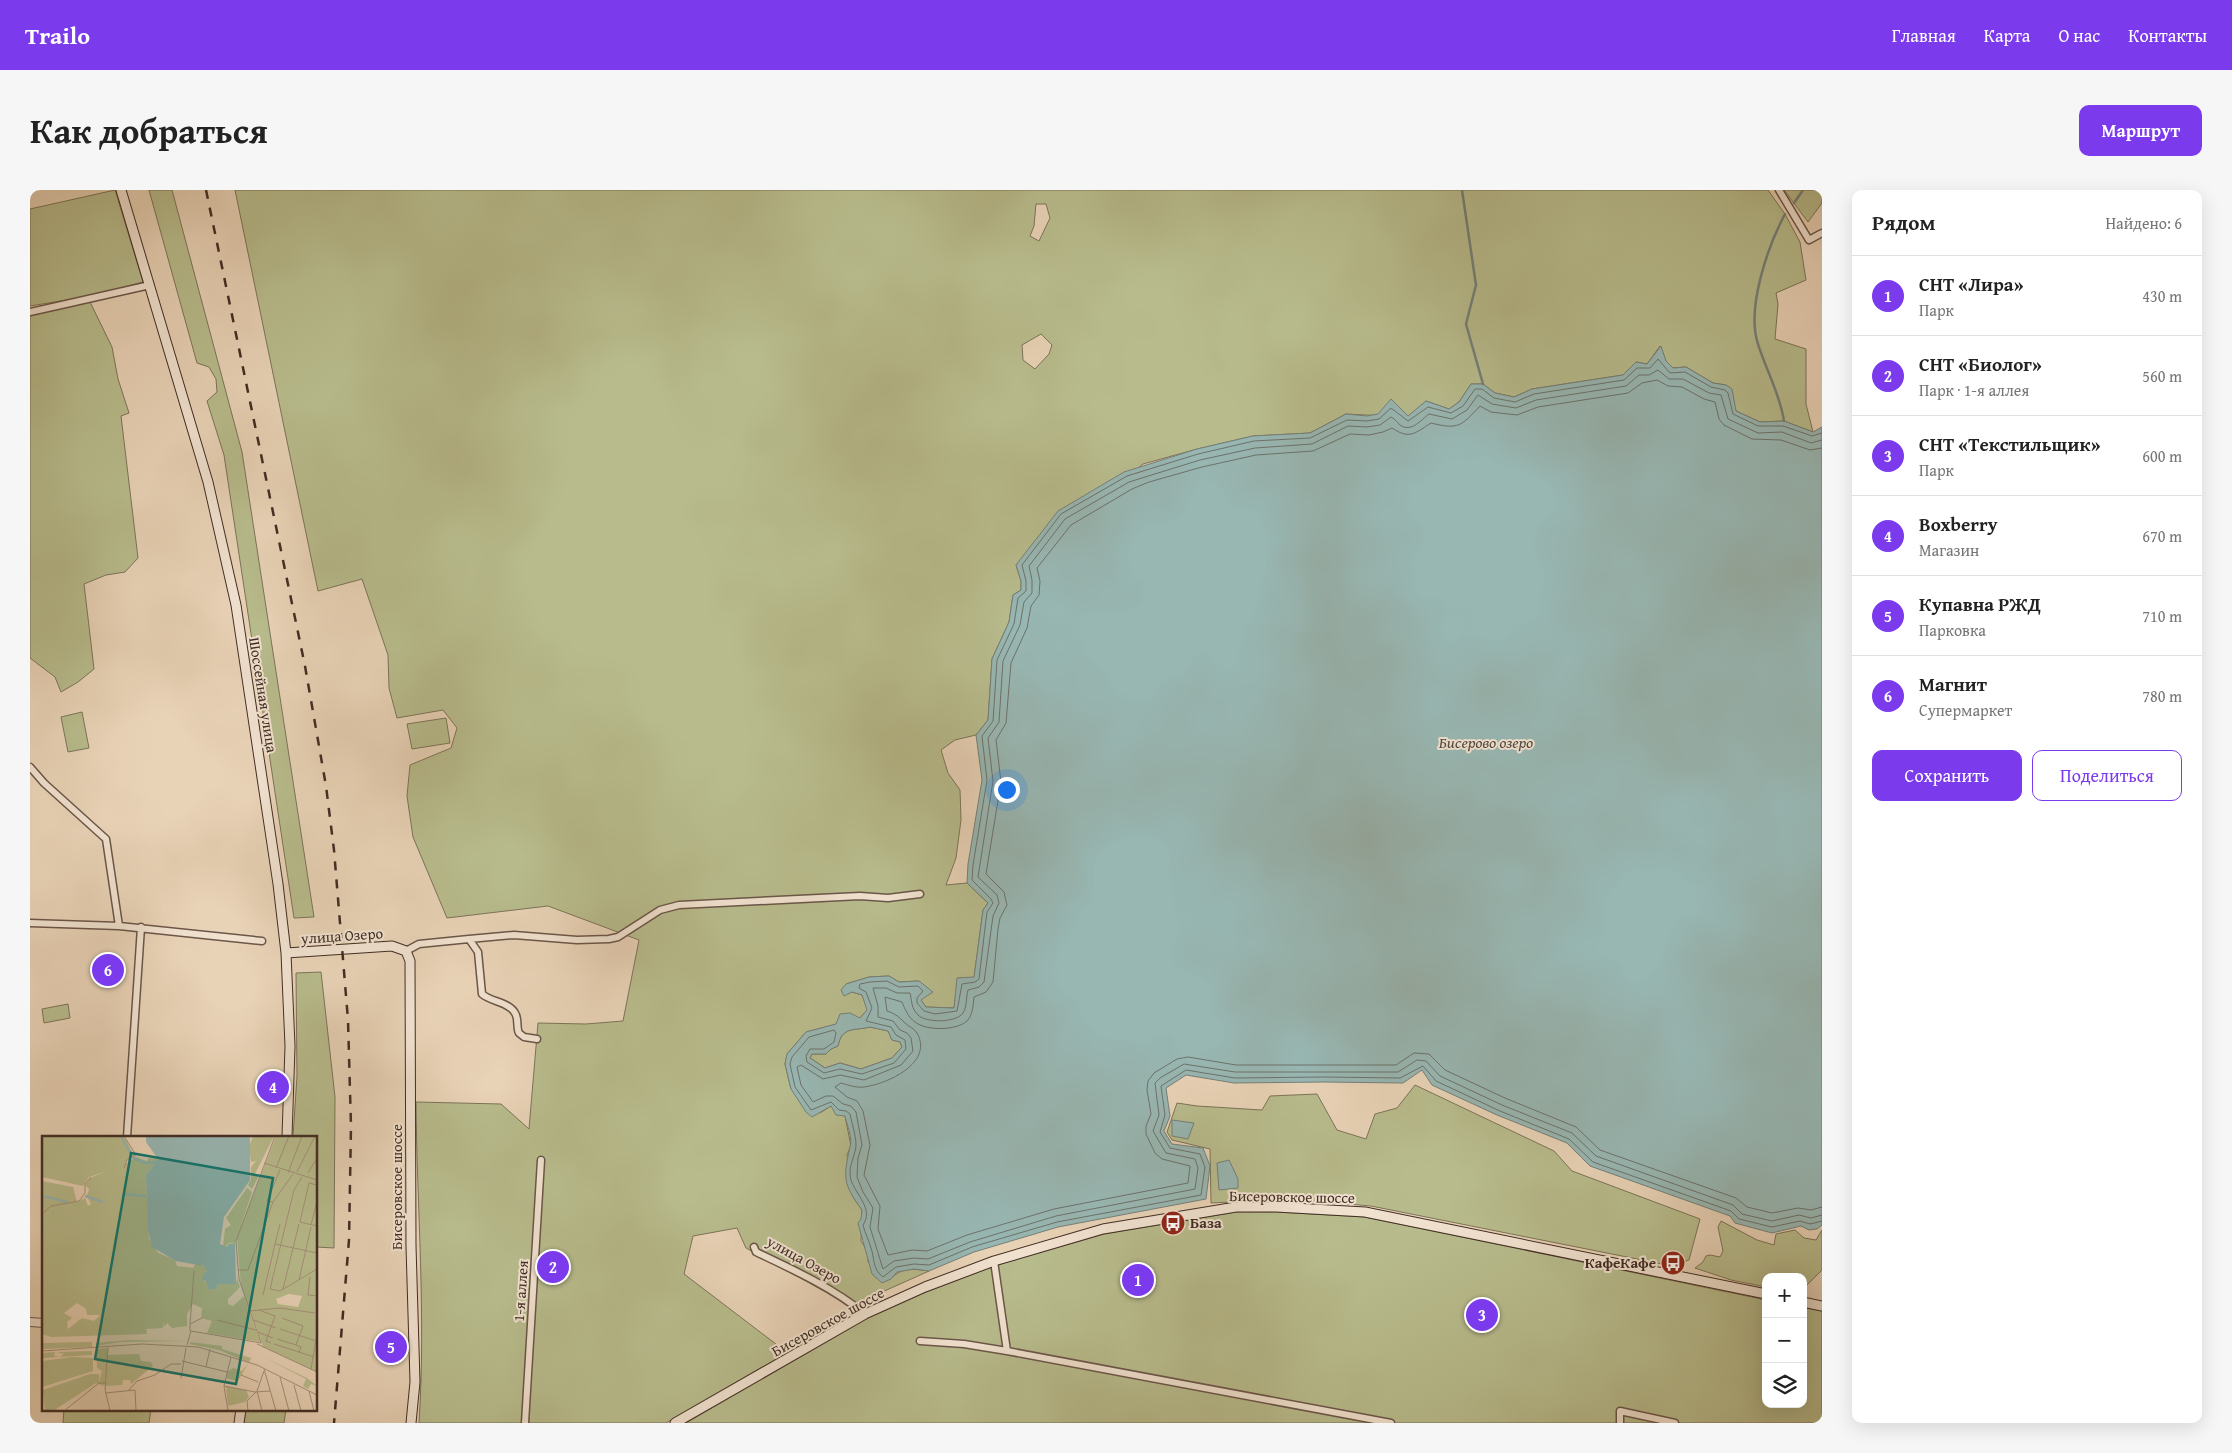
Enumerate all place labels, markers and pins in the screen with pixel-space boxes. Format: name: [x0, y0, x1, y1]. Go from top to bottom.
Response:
pin: 6: [92, 951, 124, 989]
pin: 4: [257, 1068, 289, 1106]
bus stop icon: База: [1160, 1210, 1186, 1236]
place label: База: [1190, 1212, 1222, 1233]
pin: 2: [537, 1248, 569, 1286]
bus stop icon: КафеКафе: [1660, 1250, 1686, 1276]
place label: КафеКафе: [1585, 1252, 1656, 1273]
pin: 1: [1122, 1261, 1154, 1299]
pin: 3: [1466, 1296, 1498, 1334]
pin: 5: [375, 1328, 407, 1366]

